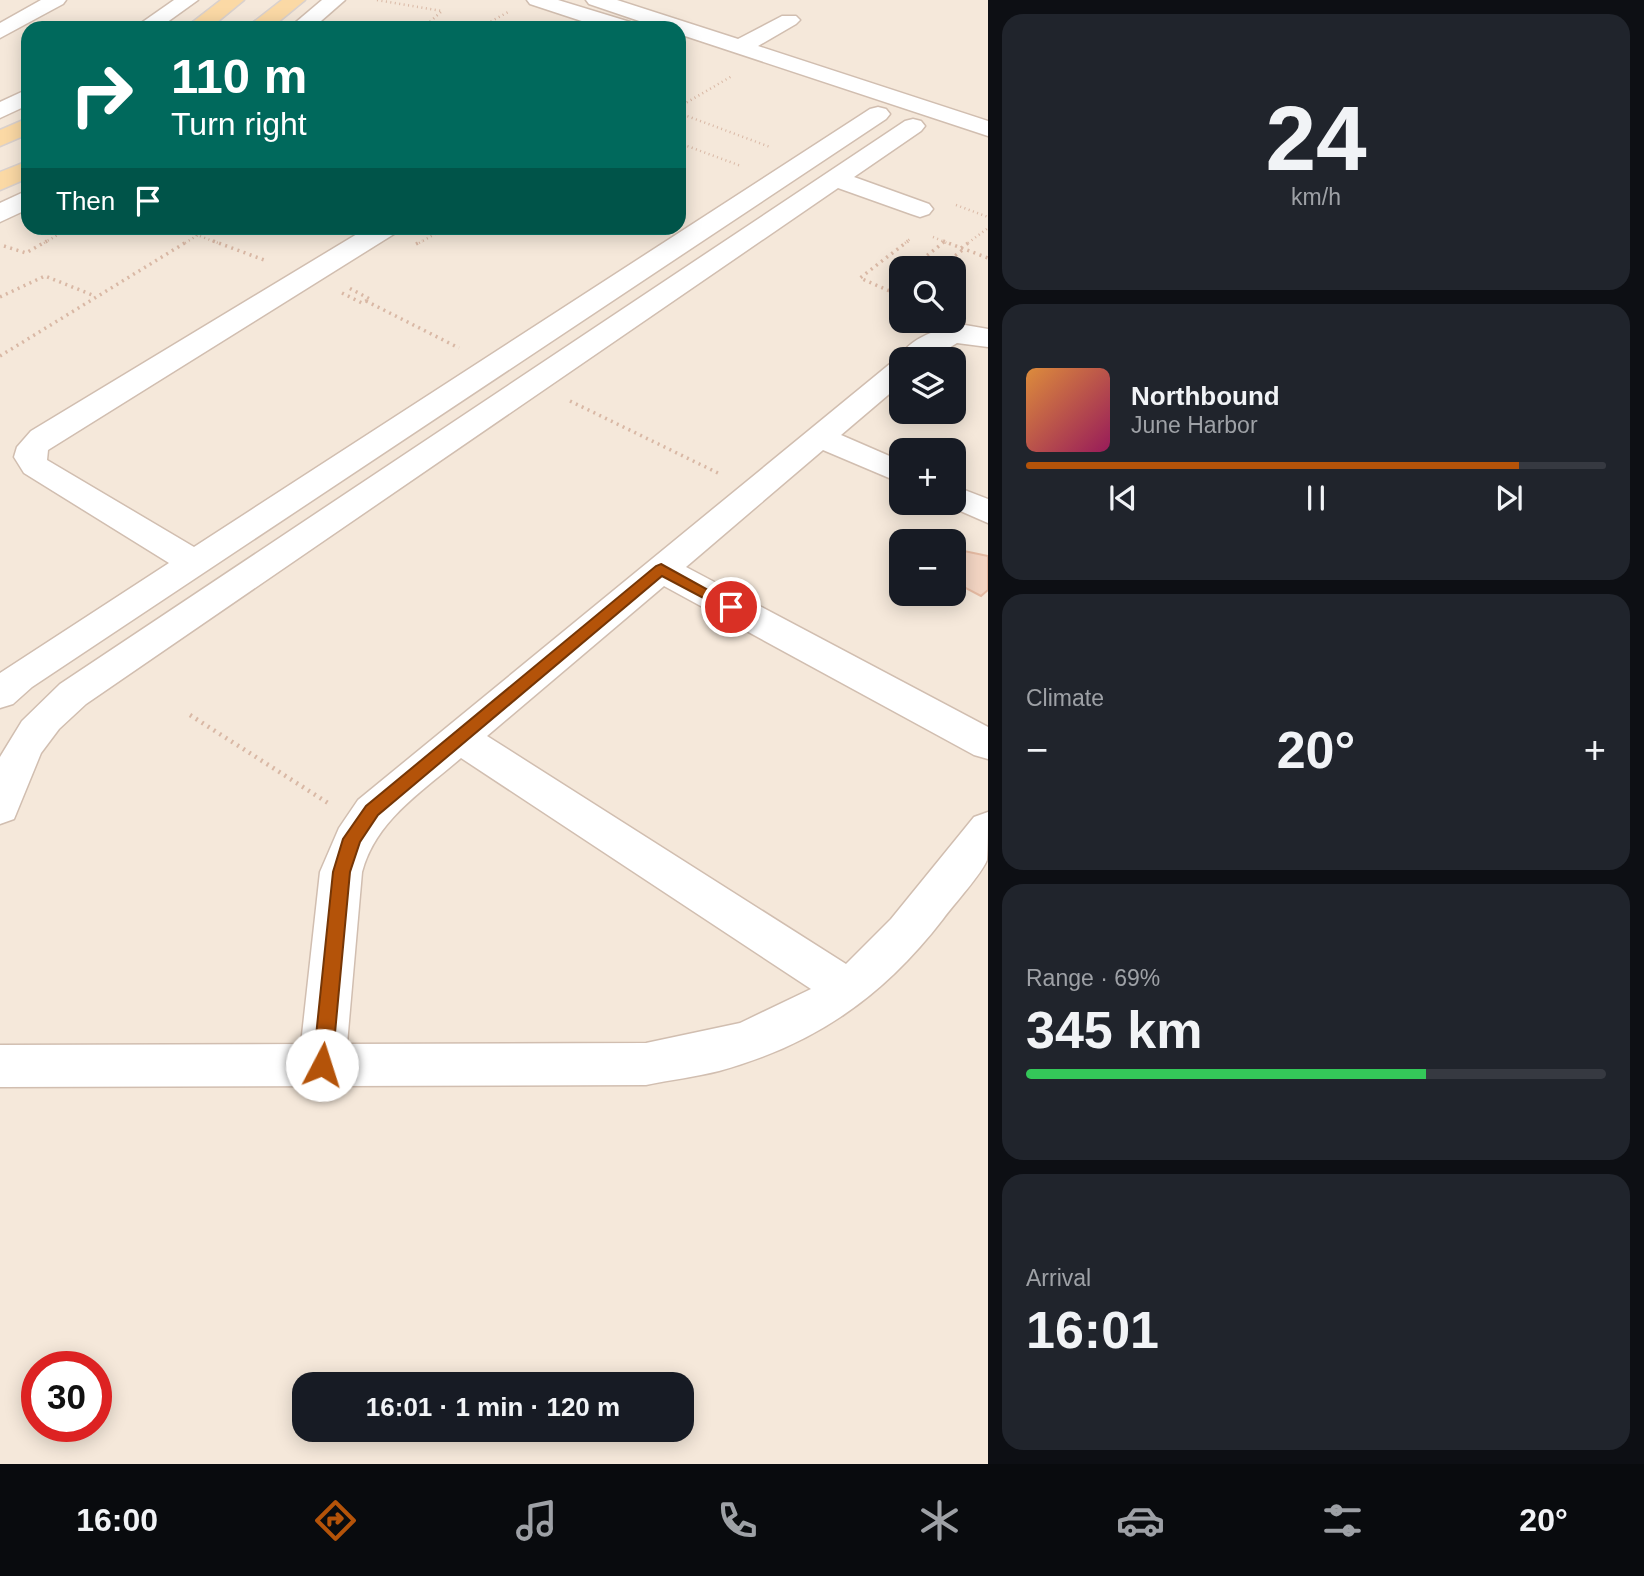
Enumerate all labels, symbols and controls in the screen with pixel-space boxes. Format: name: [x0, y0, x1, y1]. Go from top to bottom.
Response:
icon: right: [56, 49, 147, 140]
text: 110 m: [171, 49, 307, 103]
text: 24: [1265, 88, 1367, 189]
text: Turn right: [171, 106, 307, 142]
icon: arrive: [129, 182, 167, 220]
text: km/h: [1291, 184, 1341, 210]
text: Then: [56, 186, 115, 216]
map controls: [889, 256, 966, 606]
button: search: [889, 256, 966, 333]
button: layers: [889, 347, 966, 424]
text: Northbound: [1131, 381, 1280, 411]
text: June Harbor: [1131, 412, 1258, 438]
button: +: [889, 438, 966, 515]
icon: previous: [1104, 479, 1142, 517]
icon: pause: [1297, 479, 1335, 517]
icon: next: [1490, 479, 1528, 517]
button: −: [889, 529, 966, 606]
pin: [701, 577, 761, 637]
icon: arrive: [712, 588, 750, 626]
text: Climate: [1026, 685, 1104, 711]
text: 20°: [1277, 721, 1355, 779]
text: −: [1026, 729, 1048, 771]
text: +: [1584, 729, 1606, 771]
text: Range · 69%: [1026, 965, 1160, 991]
text: 345 km: [1026, 1001, 1202, 1059]
position arrow: [285, 1028, 359, 1102]
text: Arrival: [1026, 1265, 1091, 1291]
text: 16:01: [1026, 1301, 1159, 1359]
speed limit sign: 30: [21, 1351, 112, 1442]
text: 16:01 · 1 min · 120 m: [366, 1392, 620, 1422]
icon: directions: [311, 1496, 360, 1545]
icon: music: [512, 1496, 561, 1545]
icon: phone: [713, 1496, 762, 1545]
icon: climate: [915, 1496, 964, 1545]
icon: car: [1116, 1496, 1165, 1545]
icon: filters: [1318, 1496, 1367, 1545]
text: 16:00: [76, 1502, 158, 1538]
text: 20°: [1519, 1502, 1568, 1538]

